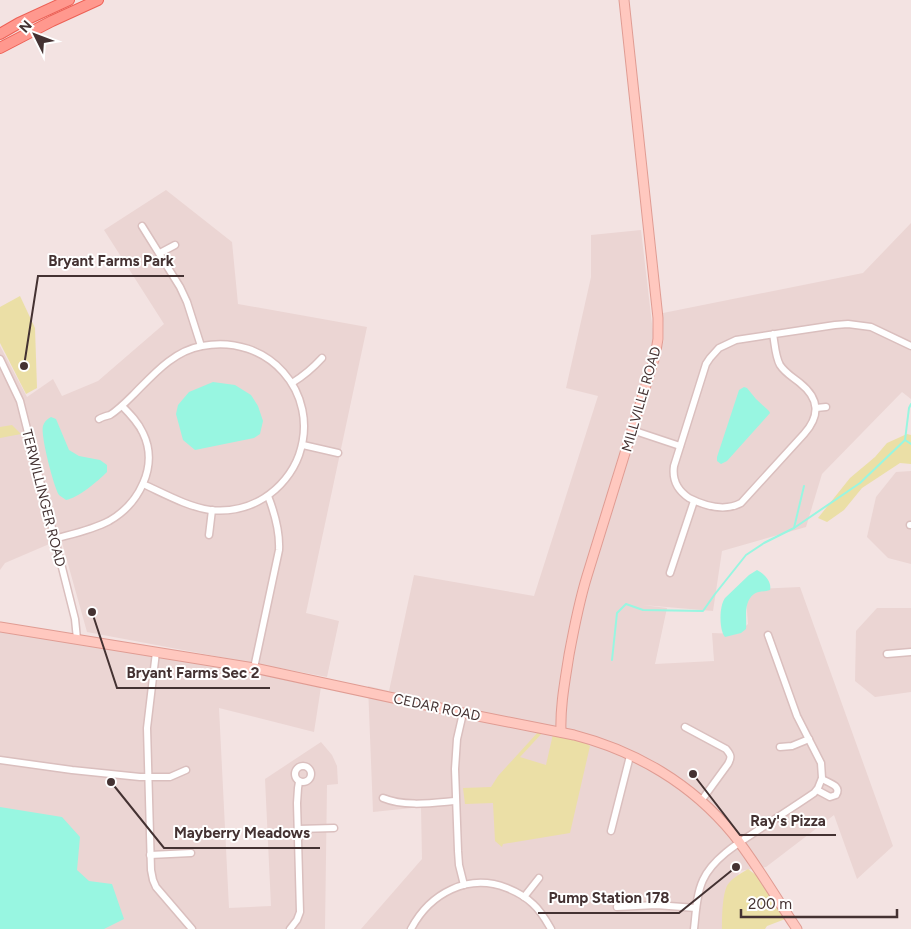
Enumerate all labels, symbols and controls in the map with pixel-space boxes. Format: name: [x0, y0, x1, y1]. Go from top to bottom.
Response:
north arrow: [10, 10, 60, 60]
text: N: [16, 17, 36, 36]
callout: Bryant Farms Park: [38, 246, 184, 276]
text: Bryant Farms Park: [48, 252, 174, 270]
street label: MILLVILLE ROAD: [618, 345, 665, 454]
street label: TERWILLINGER ROAD: [18, 428, 69, 569]
callout: Bryant Farms Sec 2: [117, 658, 270, 688]
text: Bryant Farms Sec 2: [127, 664, 260, 682]
street label: CEDAR ROAD: [392, 690, 482, 725]
callout: Ray's Pizza: [740, 805, 836, 835]
text: Ray's Pizza: [750, 812, 826, 830]
callout: Mayberry Meadows: [164, 818, 320, 848]
text: Mayberry Meadows: [174, 824, 310, 842]
callout: Pump Station 178: [538, 883, 679, 913]
scale bar: [741, 886, 897, 918]
text: Pump Station 178: [549, 889, 669, 907]
text: 200 m: [748, 895, 792, 913]

